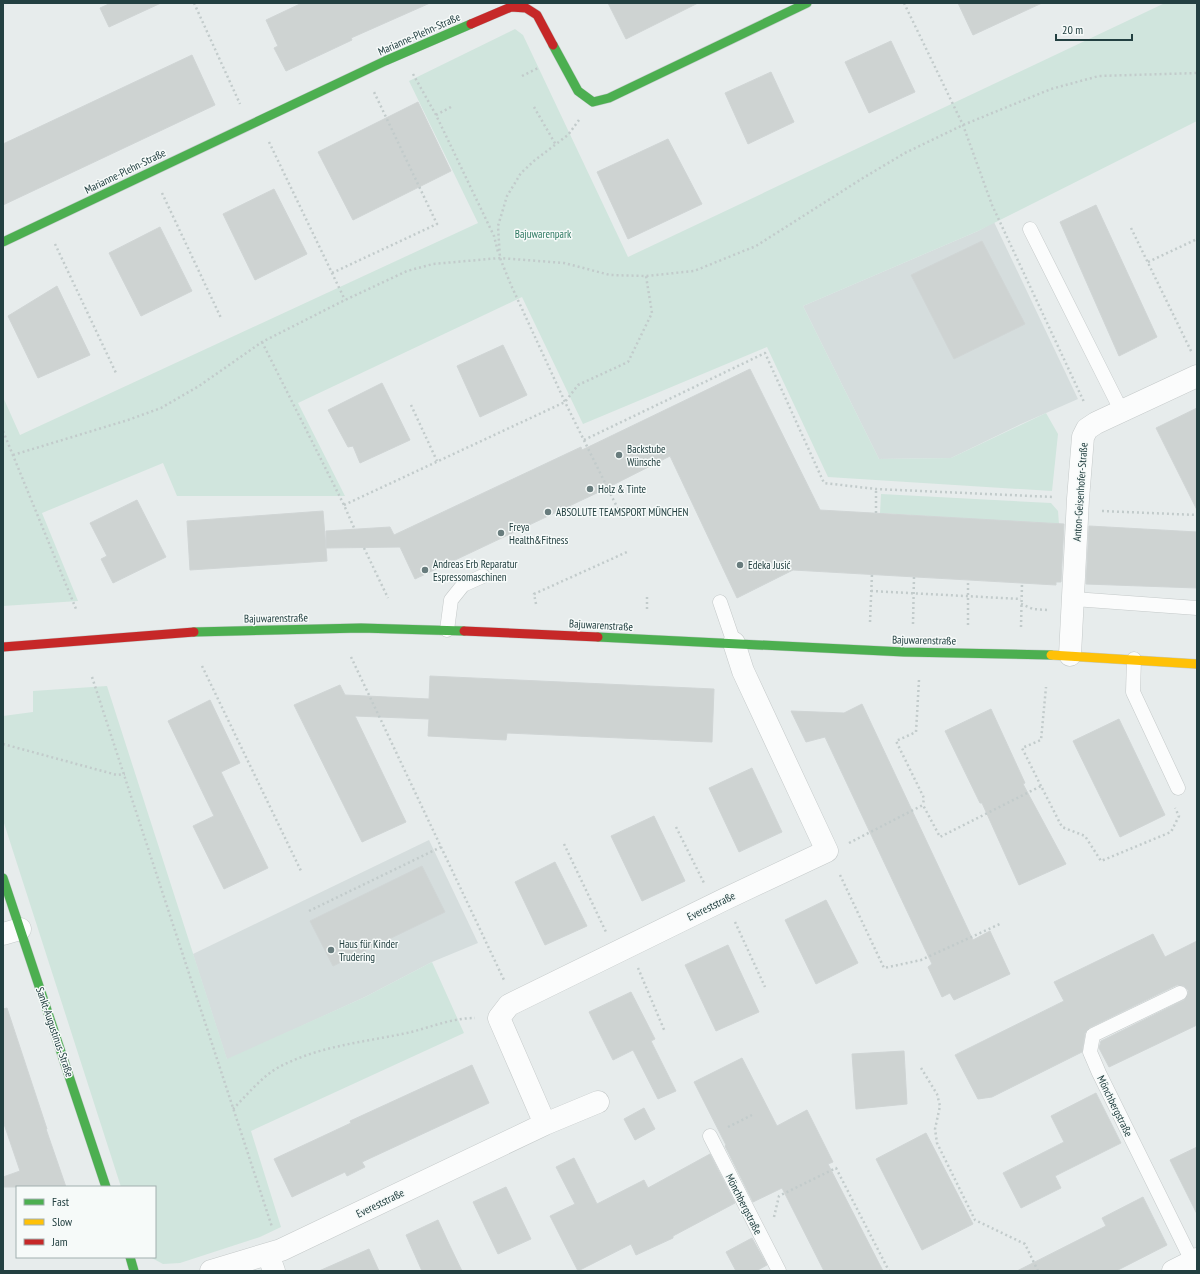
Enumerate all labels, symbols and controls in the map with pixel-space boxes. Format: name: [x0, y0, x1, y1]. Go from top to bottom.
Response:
street label: Marianne-Plehn-Straße: [376, 9, 463, 58]
scale bar: [1056, 16, 1132, 42]
text: 20 m: [1062, 22, 1083, 37]
street label: Marianne-Plehn-Straße: [82, 145, 168, 197]
park label: Bajuwarenpark: [515, 227, 572, 241]
place label: Backstube Wünsche: [627, 442, 666, 469]
street label: Anton-Geisenhofer-Straße: [1070, 442, 1090, 542]
marker: Backstube Wünsche: [614, 450, 624, 460]
place label: Holz & Tinte: [598, 482, 647, 496]
marker: Holz & Tinte: [585, 484, 595, 494]
place label: ABSOLUTE TEAMSPORT MÜNCHEN: [556, 505, 688, 519]
marker: ABSOLUTE TEAMSPORT MÜNCHEN: [543, 507, 553, 517]
place label: Freya Health&Fitness: [509, 520, 569, 547]
marker: Freya Health&Fitness: [496, 528, 506, 538]
place label: Andreas Erb Reparatur Espressomaschinen: [433, 557, 517, 584]
place label: Edeka Jusić: [748, 558, 791, 572]
marker: Edeka Jusić: [735, 560, 745, 570]
marker: Andreas Erb Reparatur Espressomaschinen: [420, 565, 430, 575]
street label: Bajuwarenstraße: [244, 610, 309, 626]
street label: Bajuwarenstraße: [569, 616, 634, 634]
street label: Bajuwarenstraße: [892, 632, 957, 648]
street label: Evereststraße: [685, 888, 738, 924]
place label: Haus für Kinder Trudering: [339, 937, 398, 964]
marker: Haus für Kinder Trudering: [326, 945, 336, 955]
street label: Sankt-Augustinus-Straße: [33, 985, 77, 1079]
street label: Mönchbergstraße: [1094, 1073, 1136, 1139]
street label: Mönchbergstraße: [723, 1171, 766, 1237]
street label: Evereststraße: [354, 1185, 407, 1221]
legend: [16, 1186, 156, 1258]
text: Fast: [52, 1194, 70, 1209]
text: Slow: [52, 1214, 73, 1229]
text: Jam: [51, 1234, 68, 1249]

